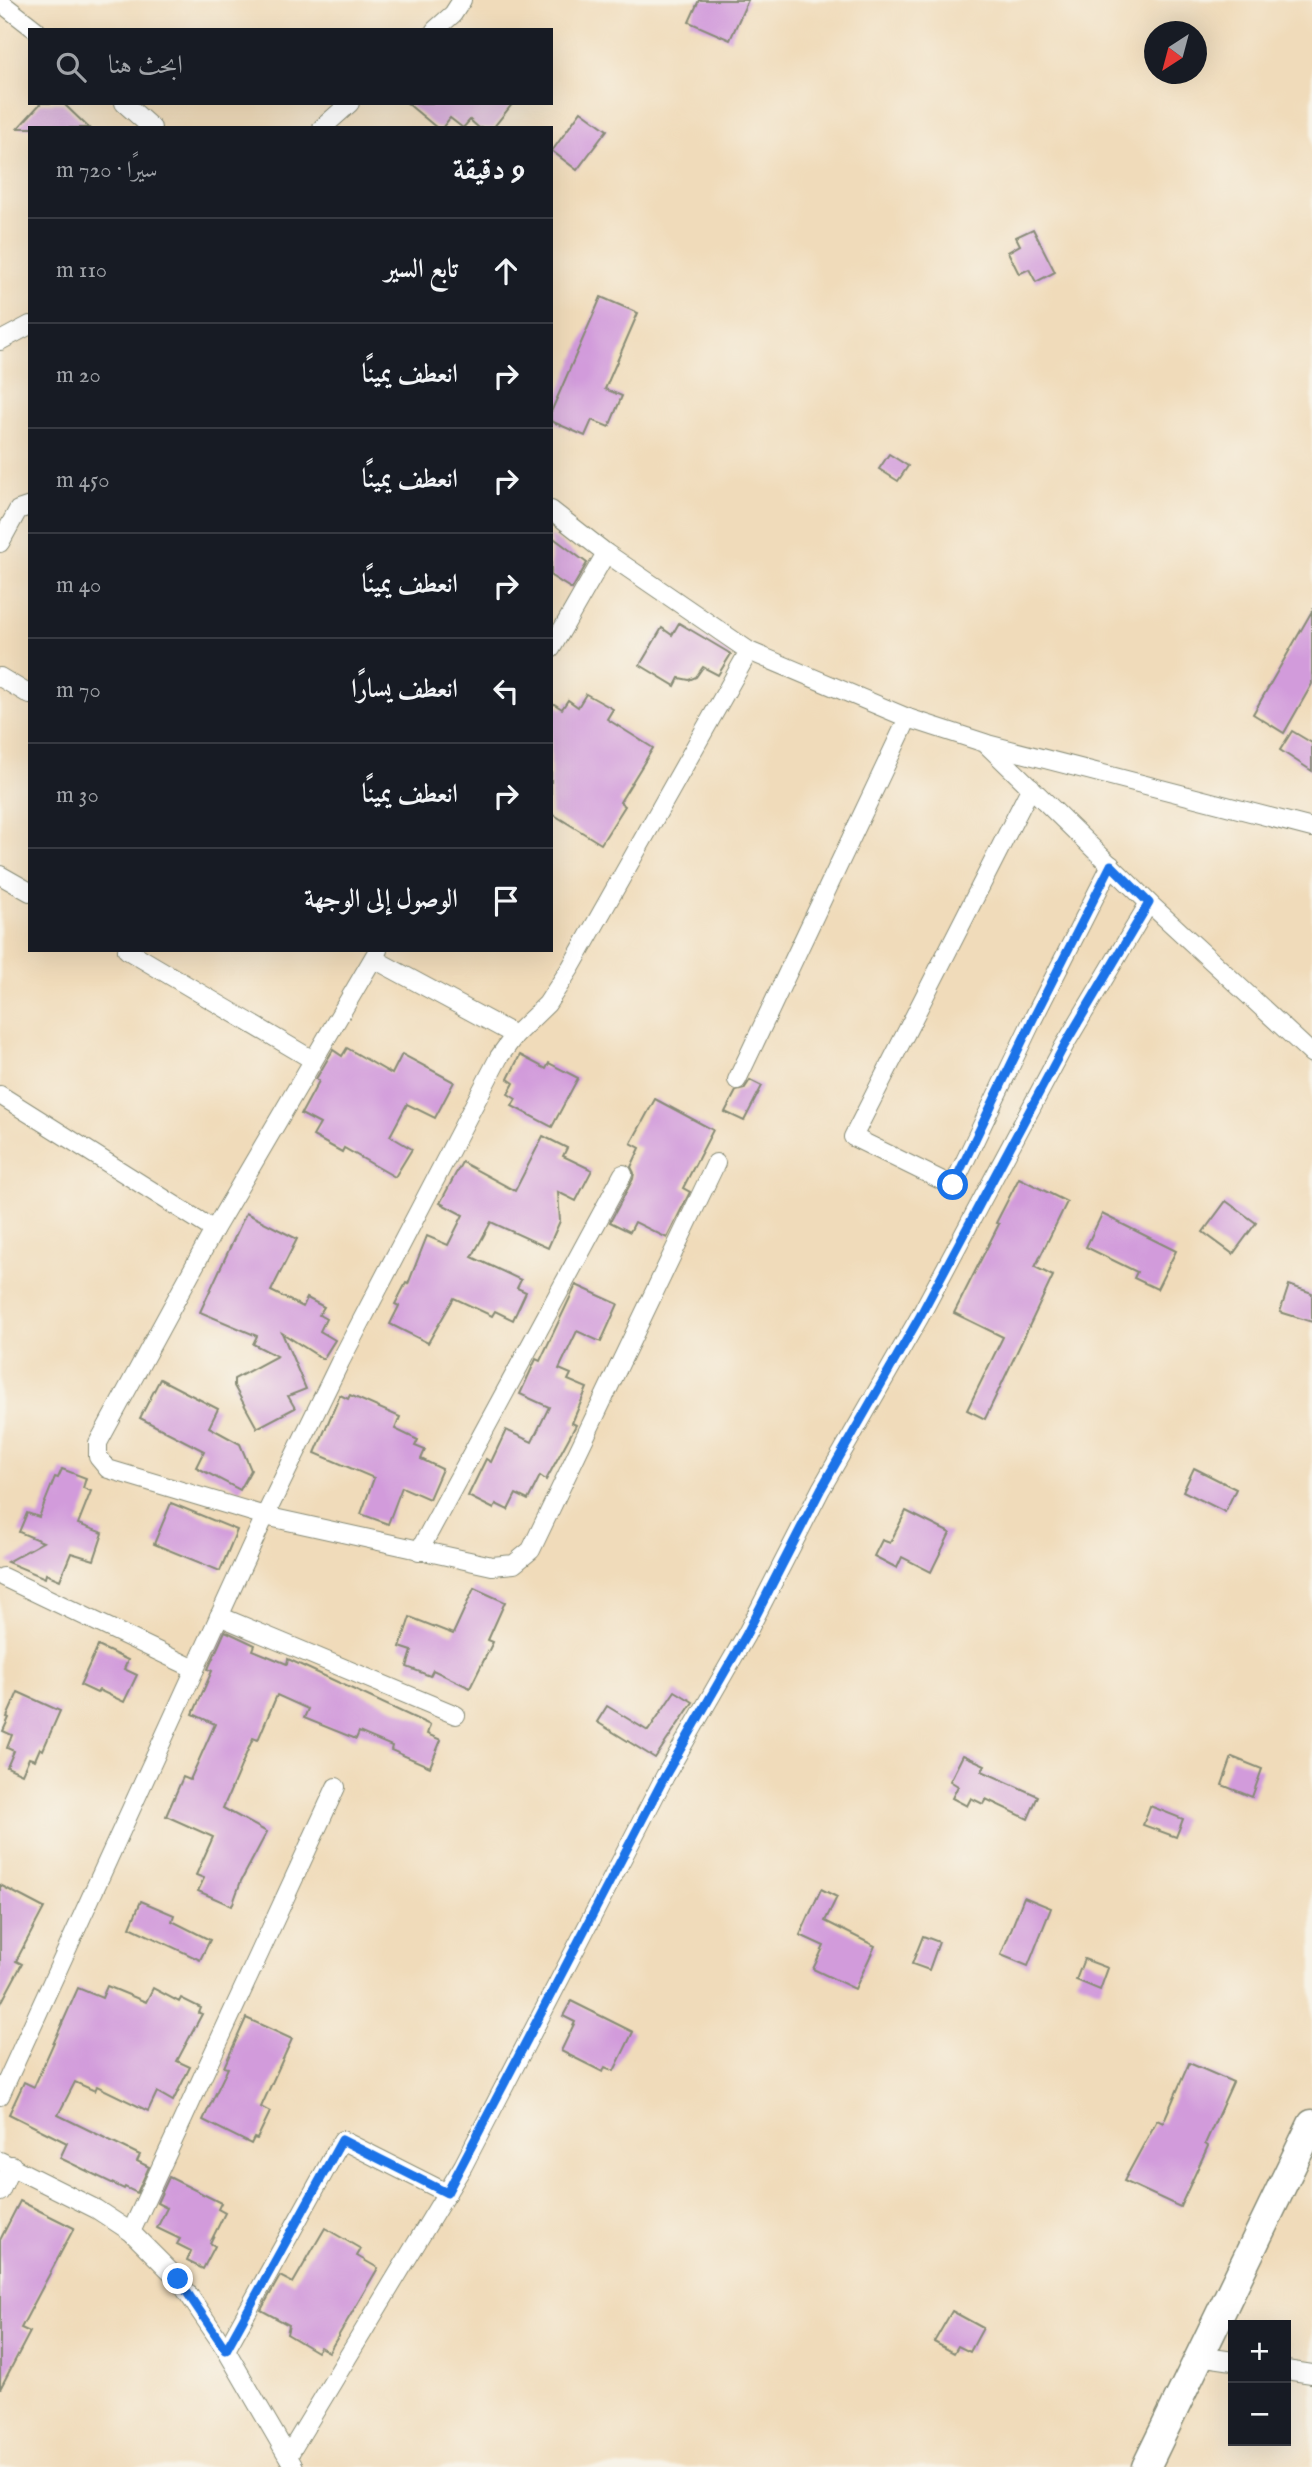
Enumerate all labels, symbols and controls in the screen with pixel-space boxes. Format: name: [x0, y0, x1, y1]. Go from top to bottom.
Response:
north arrow: [1144, 21, 1207, 84]
search box: [28, 28, 553, 105]
icon: search: [52, 48, 90, 86]
text: ابحث هنا: [108, 49, 183, 82]
text: 9 دقيقة: [453, 152, 525, 190]
text: سيرًا · 720 m: [56, 156, 157, 185]
icon: ahead: [487, 252, 525, 290]
text: تابع السير: [384, 253, 458, 286]
text: 110 m: [56, 256, 107, 285]
icon: right: [487, 357, 525, 395]
text: انعطف يمينًا: [362, 358, 458, 391]
text: 20 m: [56, 361, 101, 390]
icon: right: [487, 462, 525, 500]
text: انعطف يمينًا: [362, 463, 458, 496]
text: 450 m: [56, 466, 110, 495]
icon: right: [487, 567, 525, 605]
text: انعطف يمينًا: [362, 568, 458, 601]
text: 40 m: [56, 571, 101, 600]
icon: left: [487, 672, 525, 710]
text: انعطف يسارًا: [351, 673, 458, 706]
text: 70 m: [56, 676, 101, 705]
icon: right: [487, 777, 525, 815]
text: انعطف يمينًا: [362, 778, 458, 811]
text: 30 m: [56, 781, 99, 810]
icon: arrive: [487, 882, 525, 920]
text: الوصول إلى الوجهة: [304, 883, 458, 916]
route start: [937, 1169, 968, 1200]
route end: [162, 2263, 193, 2294]
map controls: [1228, 2320, 1291, 2446]
button: +: [1228, 2320, 1291, 2383]
button: −: [1228, 2383, 1291, 2446]

